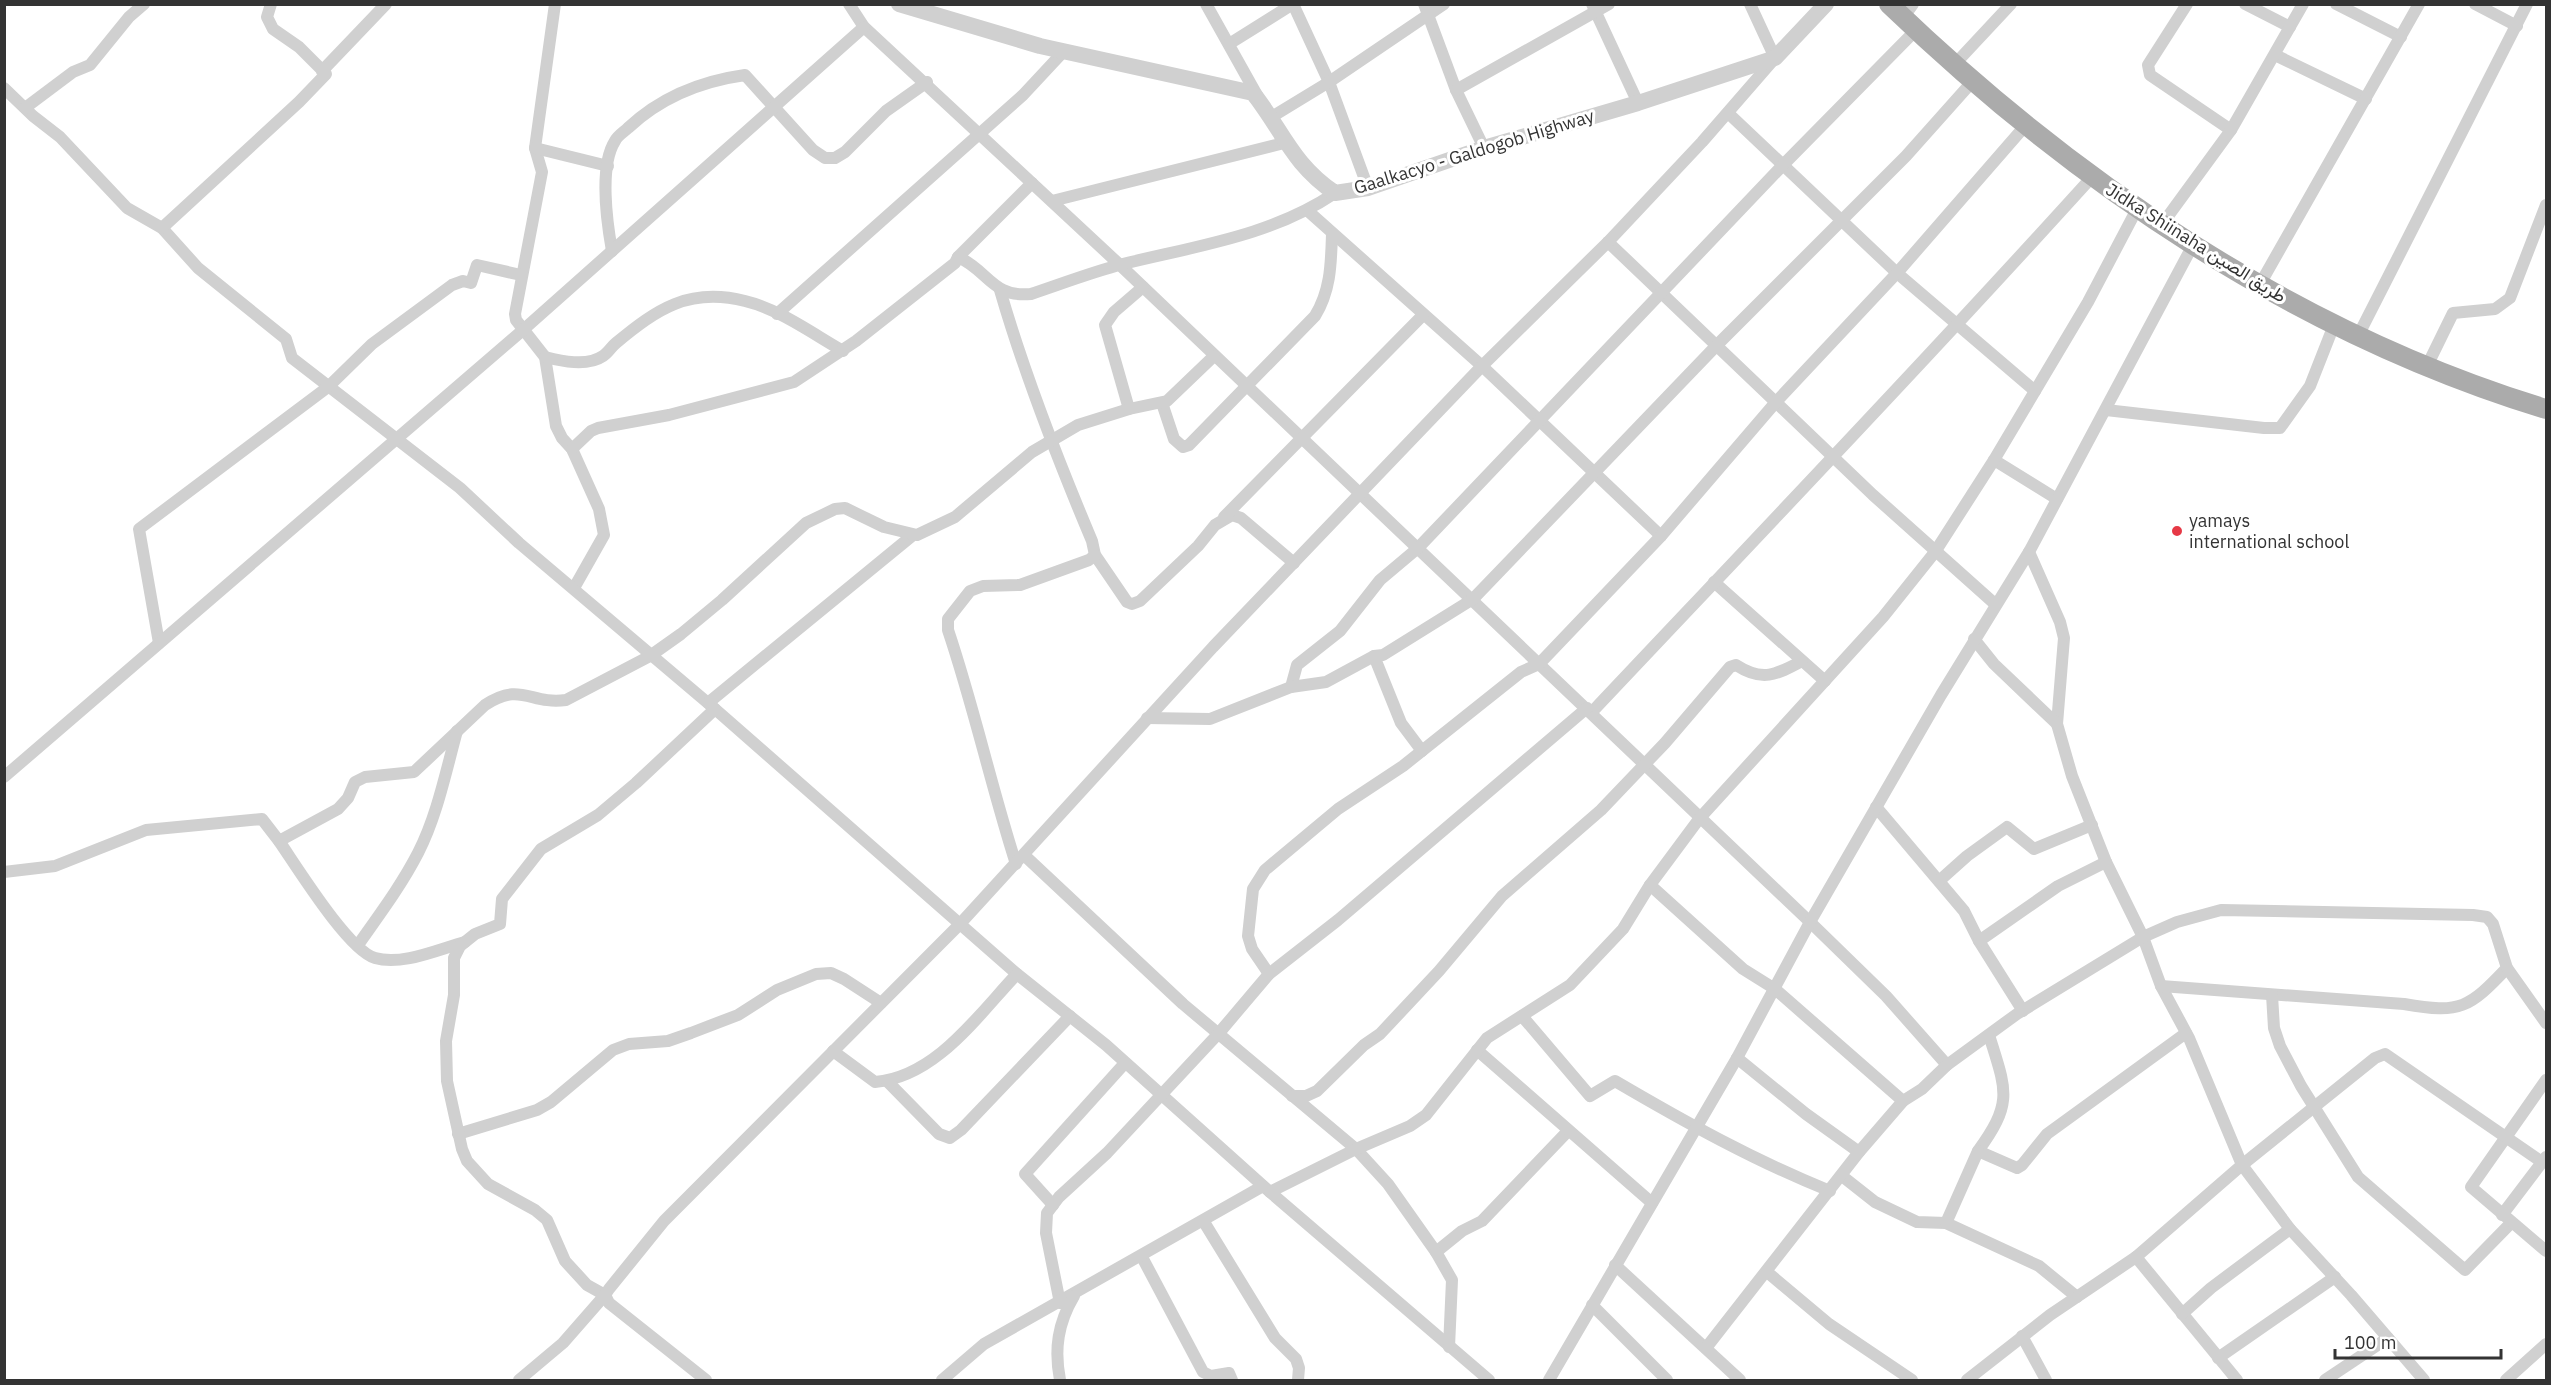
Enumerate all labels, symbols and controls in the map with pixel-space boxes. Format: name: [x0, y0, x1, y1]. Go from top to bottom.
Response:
street label: Gaalkacyo - Galdogob Highway: [1351, 104, 1597, 199]
street label: Jidka Shiinaha طريق الصين: [2102, 178, 2291, 308]
place label: yamays international school: [2189, 509, 2349, 553]
marker: yamays international school: [2170, 524, 2184, 538]
scale bar: [2335, 1322, 2502, 1360]
text: 100 m: [2344, 1331, 2396, 1354]

